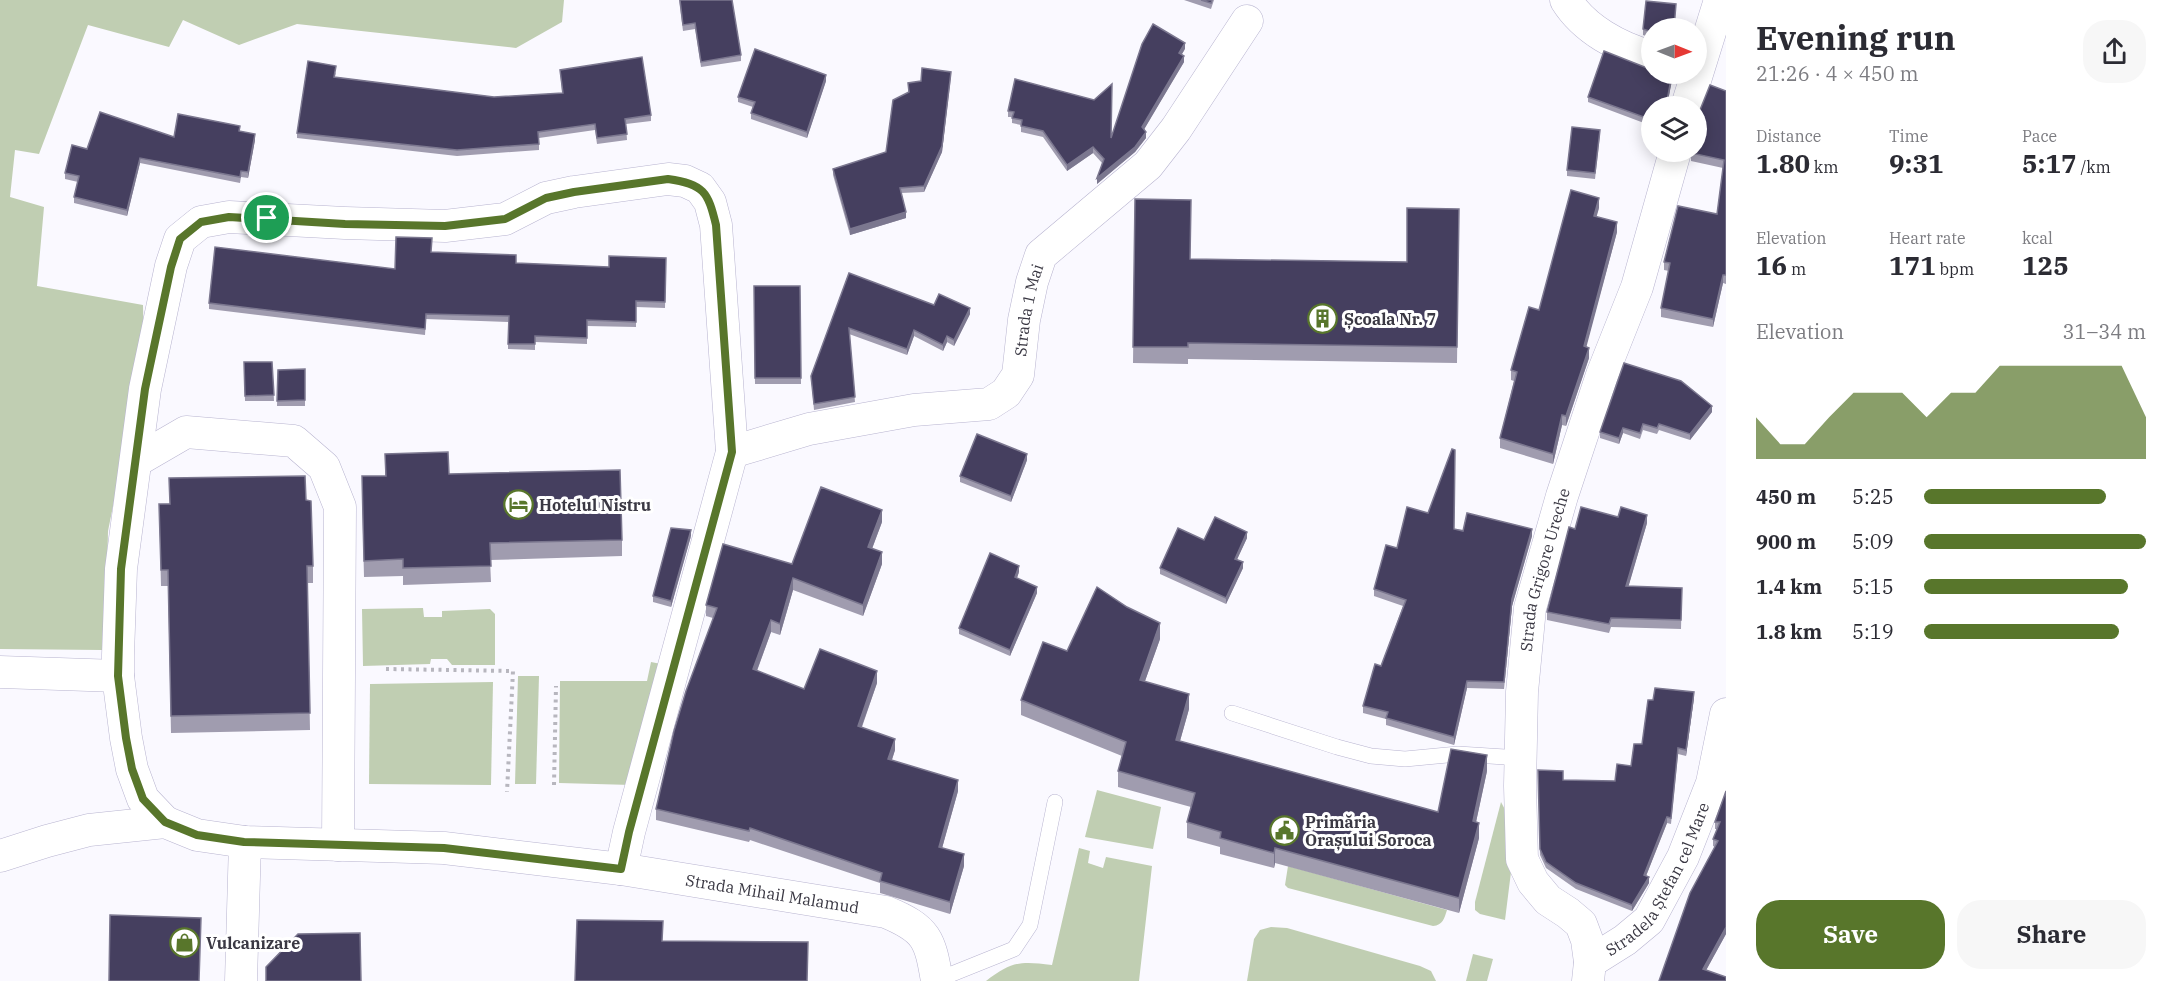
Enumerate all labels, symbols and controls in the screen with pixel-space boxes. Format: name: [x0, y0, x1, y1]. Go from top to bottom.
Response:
text: Evening run: [1756, 16, 1956, 59]
north arrow: [1641, 18, 1707, 84]
map controls: [1641, 18, 1707, 162]
button: share: [2083, 20, 2146, 83]
text: 21:26 · 4 × 450 m: [1756, 60, 1919, 87]
button: layers: [1641, 96, 1707, 162]
text: Distance: [1756, 126, 1821, 146]
text: Time: [1889, 126, 1928, 146]
text: Pace: [2022, 126, 2057, 146]
text: 1.80: [1756, 146, 1810, 180]
text: 9:31: [1889, 146, 1944, 180]
text: 5:17: [2022, 146, 2077, 180]
text: km: [1810, 157, 1838, 177]
text: /km: [2077, 157, 2111, 177]
pin: [241, 192, 292, 243]
icon: arrive: [250, 201, 283, 234]
text: Elevation: [1756, 228, 1826, 248]
text: Heart rate: [1889, 228, 1966, 248]
text: kcal: [2022, 228, 2053, 248]
text: 16: [1756, 248, 1787, 282]
text: 171: [1889, 248, 1936, 282]
text: 125: [2022, 248, 2069, 282]
text: m: [1787, 259, 1806, 279]
text: bpm: [1936, 259, 1974, 279]
street label: Strada 1 Mai: [1010, 261, 1047, 357]
building icon: Școala Nr. 7: [1307, 303, 1339, 335]
place label: Școala Nr. 7: [1344, 309, 1436, 330]
text: Elevation: [1756, 318, 1844, 345]
text: 31–34 m: [2063, 318, 2146, 345]
text: 450 m: [1756, 483, 1816, 510]
text: 5:25: [1852, 483, 1894, 510]
street label: Strada Grigore Ureche: [1516, 485, 1574, 652]
hotel icon: Hotelul Nistru: [502, 489, 534, 521]
place label: Hotelul Nistru: [539, 495, 651, 515]
text: 900 m: [1756, 528, 1816, 555]
text: 5:09: [1852, 528, 1894, 555]
text: 1.4 km: [1756, 573, 1822, 600]
text: 5:15: [1852, 573, 1894, 600]
text: 1.8 km: [1756, 618, 1822, 645]
text: 5:19: [1852, 618, 1894, 645]
street label: Stradela Ștefan cel Mare: [1602, 800, 1713, 960]
place label: Primăria Orașului Soroca: [1305, 812, 1432, 851]
public building icon: Primăria Orașului Soroca: [1268, 815, 1300, 847]
street label: Strada Mihail Malamud: [684, 870, 861, 918]
button: Save: [1756, 900, 1945, 969]
button: Share: [1957, 900, 2146, 969]
shop icon: Vulcanizare: [169, 927, 201, 959]
place label: Vulcanizare: [206, 933, 300, 953]

